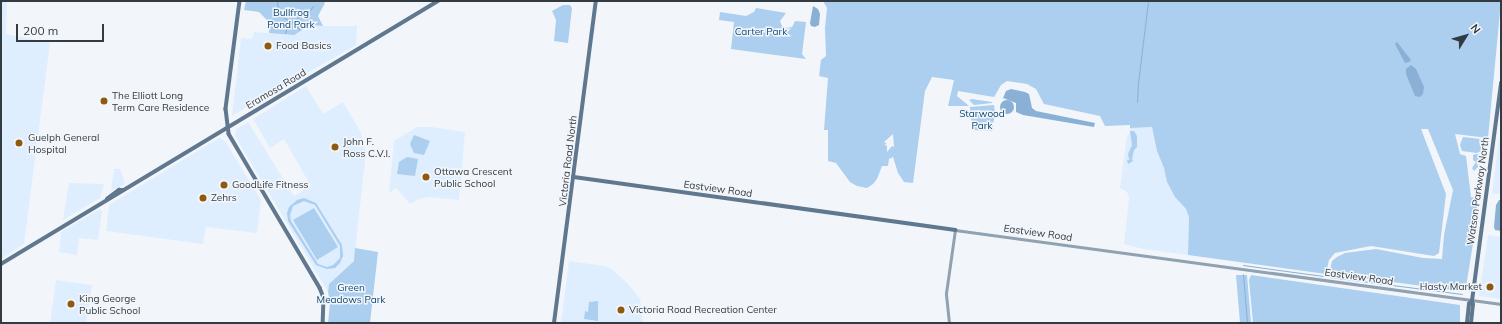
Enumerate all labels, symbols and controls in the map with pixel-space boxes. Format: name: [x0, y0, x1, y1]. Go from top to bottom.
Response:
park label: Bullfrog Pond Park: [267, 6, 315, 30]
scale bar: [18, 16, 106, 42]
north arrow: [1446, 16, 1486, 56]
text: N: [1467, 21, 1484, 36]
text: 200 m: [23, 23, 58, 38]
park label: Carter Park: [735, 26, 787, 38]
place label: Food Basics: [276, 40, 332, 52]
marker: Food Basics: [263, 41, 273, 51]
street label: Eramosa Road: [244, 66, 308, 112]
place label: The Elliott Long Term Care Residence: [112, 89, 209, 112]
marker: The Elliott Long Term Care Residence: [99, 96, 109, 106]
park label: Starwood Park: [959, 107, 1005, 130]
street label: Victoria Road North: [556, 115, 580, 207]
place label: Guelph General Hospital: [28, 131, 99, 154]
place label: John F. Ross C.V.I.: [343, 135, 390, 158]
street label: Watson Parkway North: [1464, 136, 1492, 246]
marker: Guelph General Hospital: [13, 137, 25, 149]
marker: John F. Ross C.V.I.: [330, 142, 340, 152]
place label: Ottawa Crescent Public School: [434, 165, 512, 188]
marker: Ottawa Crescent Public School: [421, 172, 431, 182]
street label: Eastview Road: [683, 178, 753, 200]
place label: GoodLife Fitness: [232, 179, 309, 191]
marker: GoodLife Fitness: [219, 180, 229, 190]
place label: Zehrs: [211, 192, 237, 204]
marker: Zehrs: [198, 193, 208, 203]
street label: Eastview Road: [1003, 222, 1073, 244]
street label: Eastview Road: [1324, 266, 1394, 288]
park label: Green Meadows Park: [317, 281, 385, 304]
place label: Hasty Market: [1420, 281, 1482, 293]
marker: Hasty Market: [1485, 282, 1495, 292]
place label: King George Public School: [79, 292, 140, 316]
marker: King George Public School: [66, 299, 76, 309]
place label: Victoria Road Recreation Center: [629, 304, 777, 316]
marker: Victoria Road Recreation Center: [616, 305, 626, 315]

